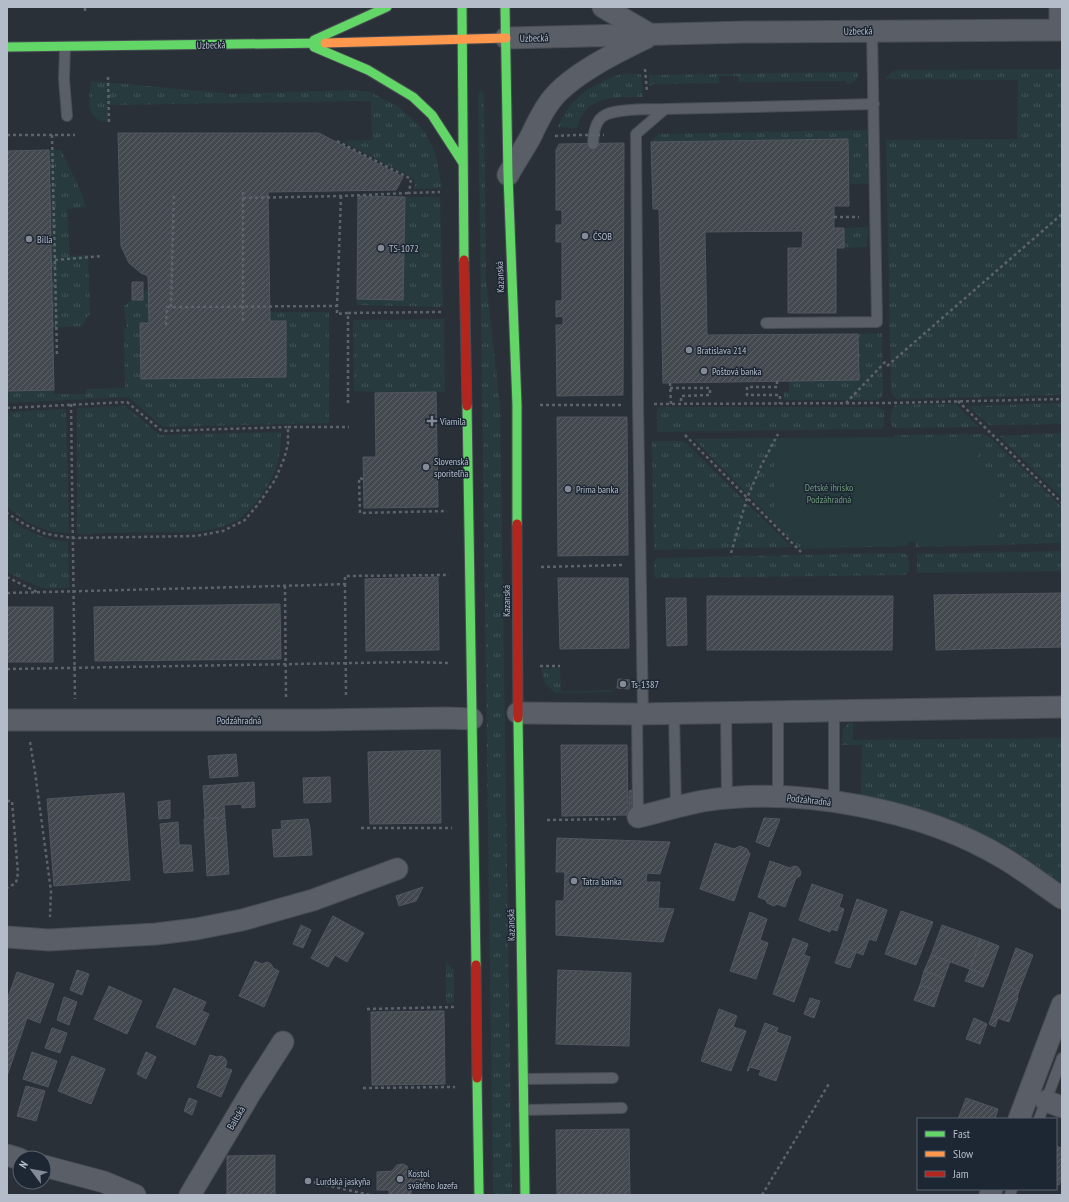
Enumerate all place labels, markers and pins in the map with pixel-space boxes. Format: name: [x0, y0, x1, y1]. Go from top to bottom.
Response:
place label: ČSOB: [593, 230, 612, 243]
marker: ČSOB: [580, 231, 590, 241]
place label: Billa: [37, 233, 53, 246]
marker: Billa: [24, 234, 34, 244]
place label: TS-1072: [389, 242, 419, 255]
marker: TS-1072: [376, 243, 386, 253]
place label: Bratislava 214: [697, 344, 747, 357]
marker: Bratislava 214: [684, 345, 694, 355]
place label: Poštová banka: [712, 365, 761, 378]
marker: Poštová banka: [699, 366, 709, 376]
place label: Viamila: [439, 415, 466, 428]
marker: Viamila: [427, 416, 437, 426]
place label: Slovenská sporiteľňa: [434, 455, 469, 480]
marker: Slovenská sporiteľňa: [421, 462, 431, 472]
place label: Prima banka: [576, 483, 618, 496]
marker: Prima banka: [563, 484, 573, 494]
place label: Ts-1387: [631, 678, 659, 691]
marker: Ts-1387: [618, 679, 628, 689]
place label: Tatra banka: [582, 875, 622, 888]
marker: Tatra banka: [569, 876, 579, 886]
place label: Kostol svätého Jozefa: [408, 1167, 458, 1192]
marker: Kostol svätého Jozefa: [395, 1174, 405, 1184]
place label: Lurdská jaskyňa: [316, 1175, 370, 1188]
marker: Lurdská jaskyňa: [303, 1176, 313, 1186]

